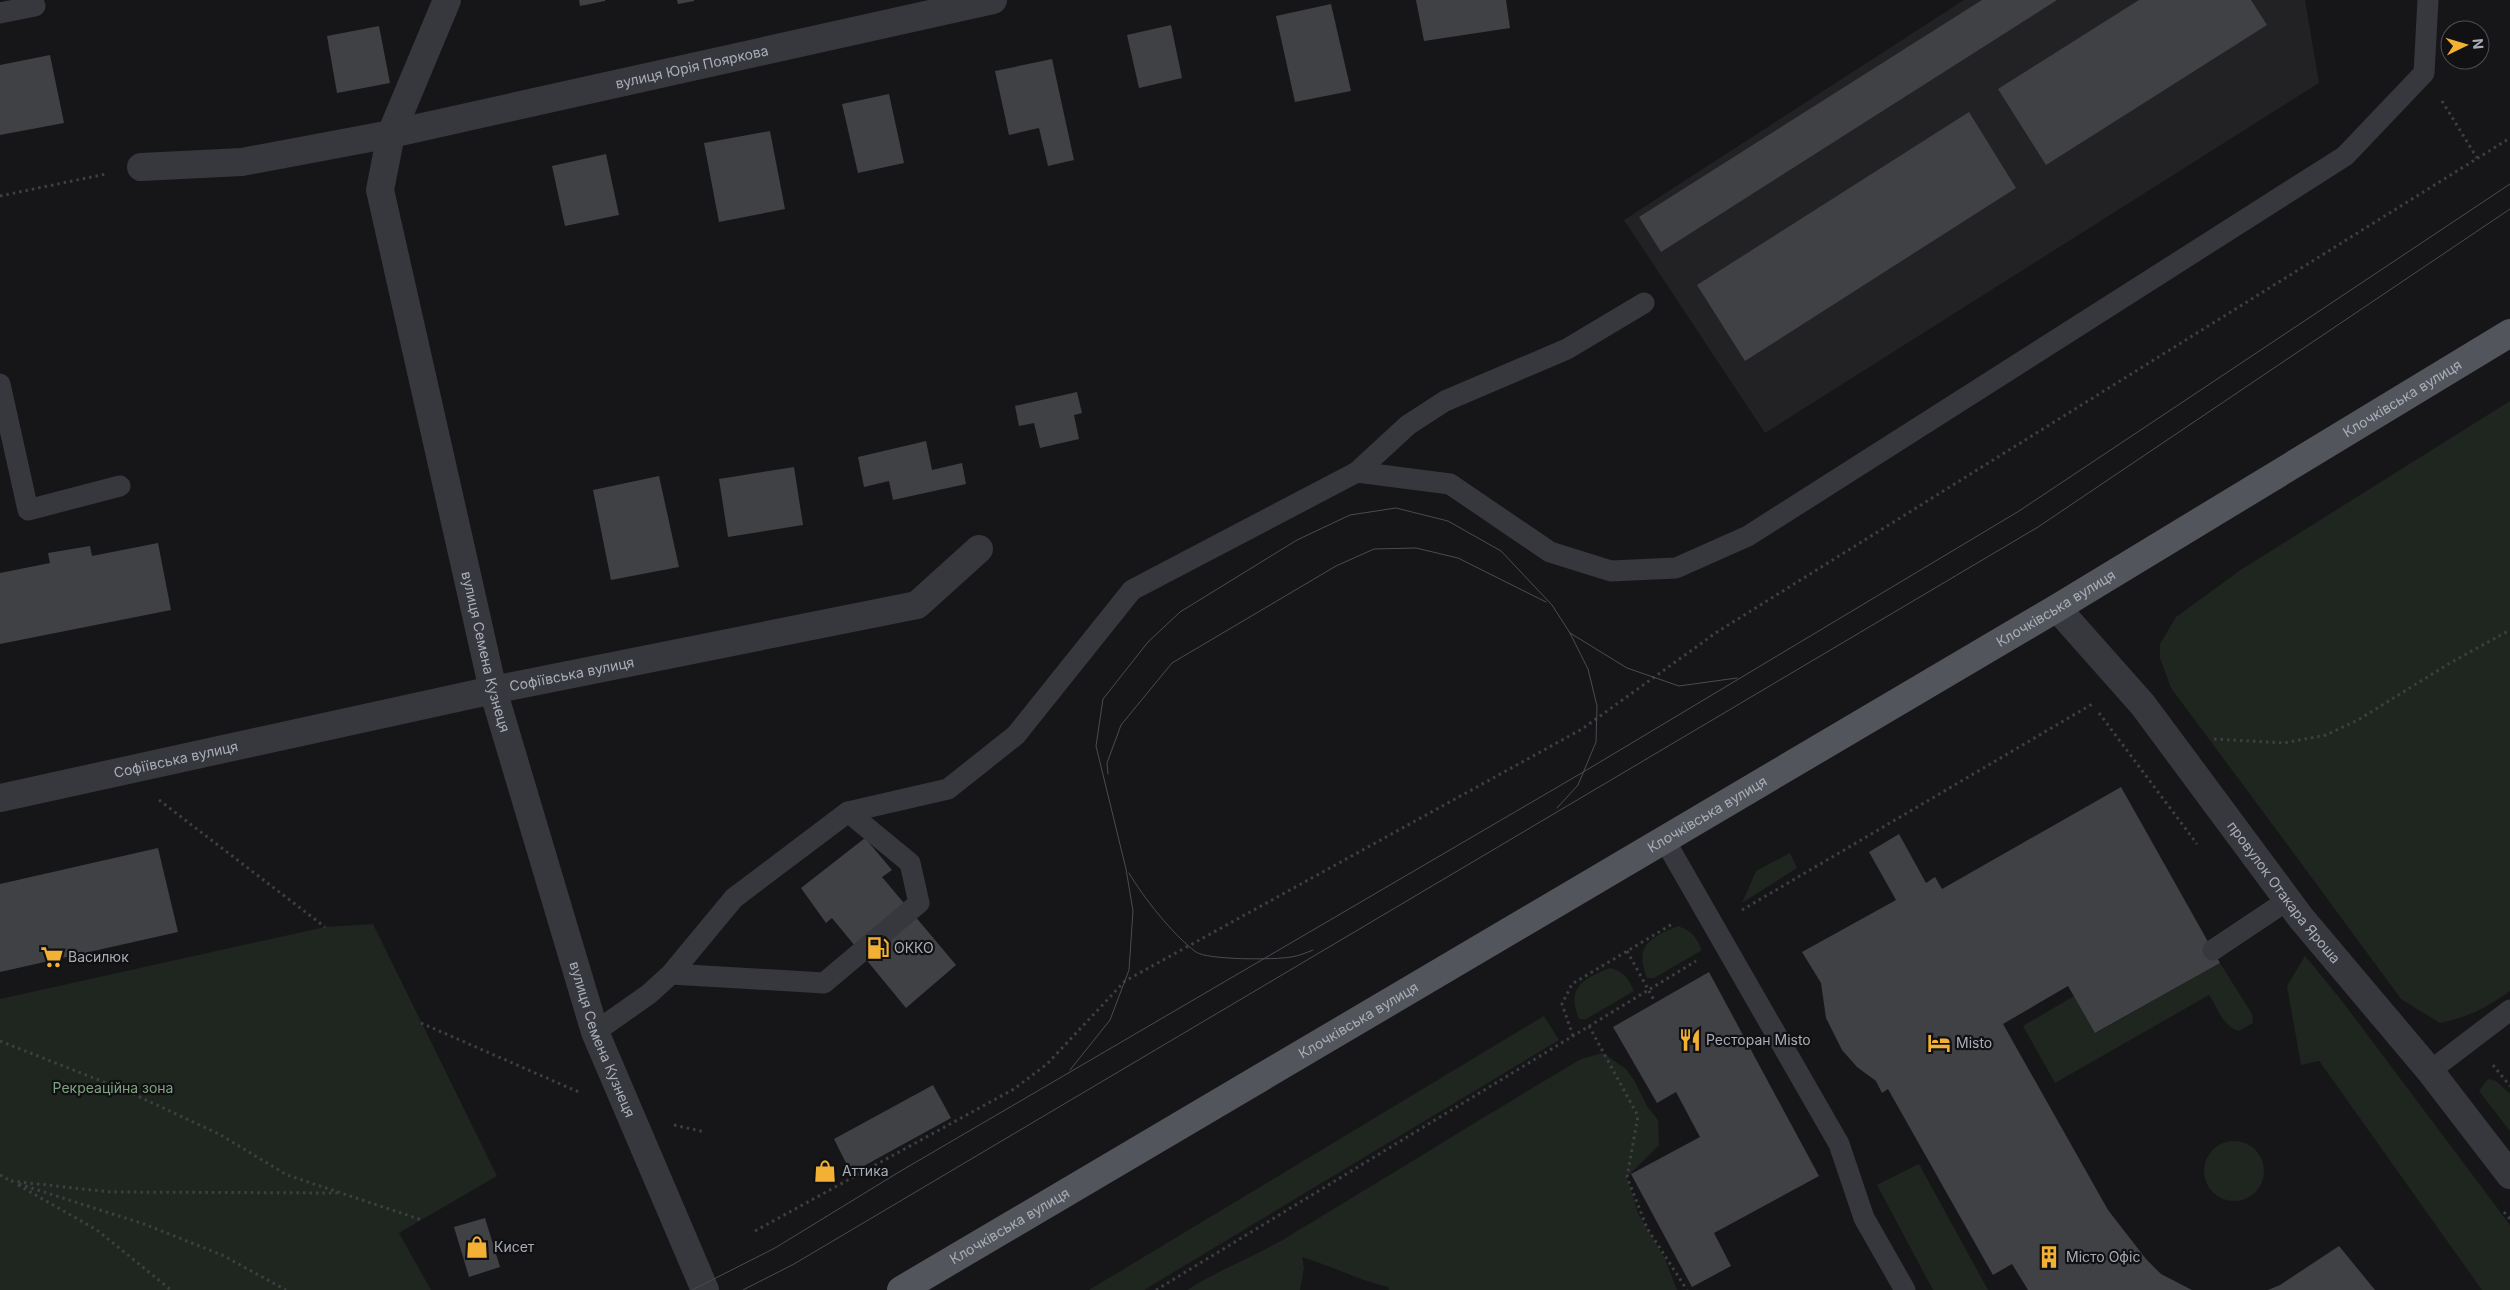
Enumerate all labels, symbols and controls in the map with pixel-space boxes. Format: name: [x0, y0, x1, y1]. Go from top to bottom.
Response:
north arrow: [2440, 20, 2490, 70]
text: N: [2470, 38, 2487, 50]
street label: вулиця Юрія Пояркова: [614, 41, 770, 92]
street label: Клочківська вулиця: [2339, 356, 2464, 441]
street label: Клочківська вулиця: [1993, 566, 2118, 650]
street label: вулиця Семена Кузнеця: [458, 570, 514, 734]
street label: Софіївська вулиця: [508, 653, 636, 695]
street label: Софіївська вулиця: [112, 737, 240, 781]
street label: Клочківська вулиця: [1644, 772, 1770, 856]
street label: провулок Отакара Яроша: [2224, 818, 2344, 966]
fuel station icon: ОККО: [865, 935, 891, 961]
place label: ОККО: [894, 939, 934, 956]
supermarket icon: Василюк: [39, 944, 65, 970]
place label: Василюк: [68, 948, 129, 965]
street label: вулиця Семена Кузнеця: [566, 959, 639, 1120]
street label: Клочківська вулиця: [1295, 978, 1421, 1062]
restaurant icon: Ресторан Misto: [1677, 1027, 1703, 1053]
hotel icon: Misto: [1926, 1030, 1952, 1056]
place label: Ресторан Misto: [1706, 1031, 1811, 1048]
place label: Misto: [1956, 1034, 1992, 1051]
park label: Рекреаційна зона: [53, 1079, 173, 1096]
shop icon: Аттика: [812, 1158, 838, 1184]
place label: Аттика: [842, 1162, 889, 1179]
street label: Клочківська вулиця: [946, 1184, 1072, 1267]
shop icon: Кисет: [464, 1234, 490, 1260]
place label: Кисет: [494, 1238, 535, 1255]
building icon: Місто Офіс: [2036, 1244, 2062, 1270]
place label: Місто Офіс: [2066, 1248, 2140, 1265]

